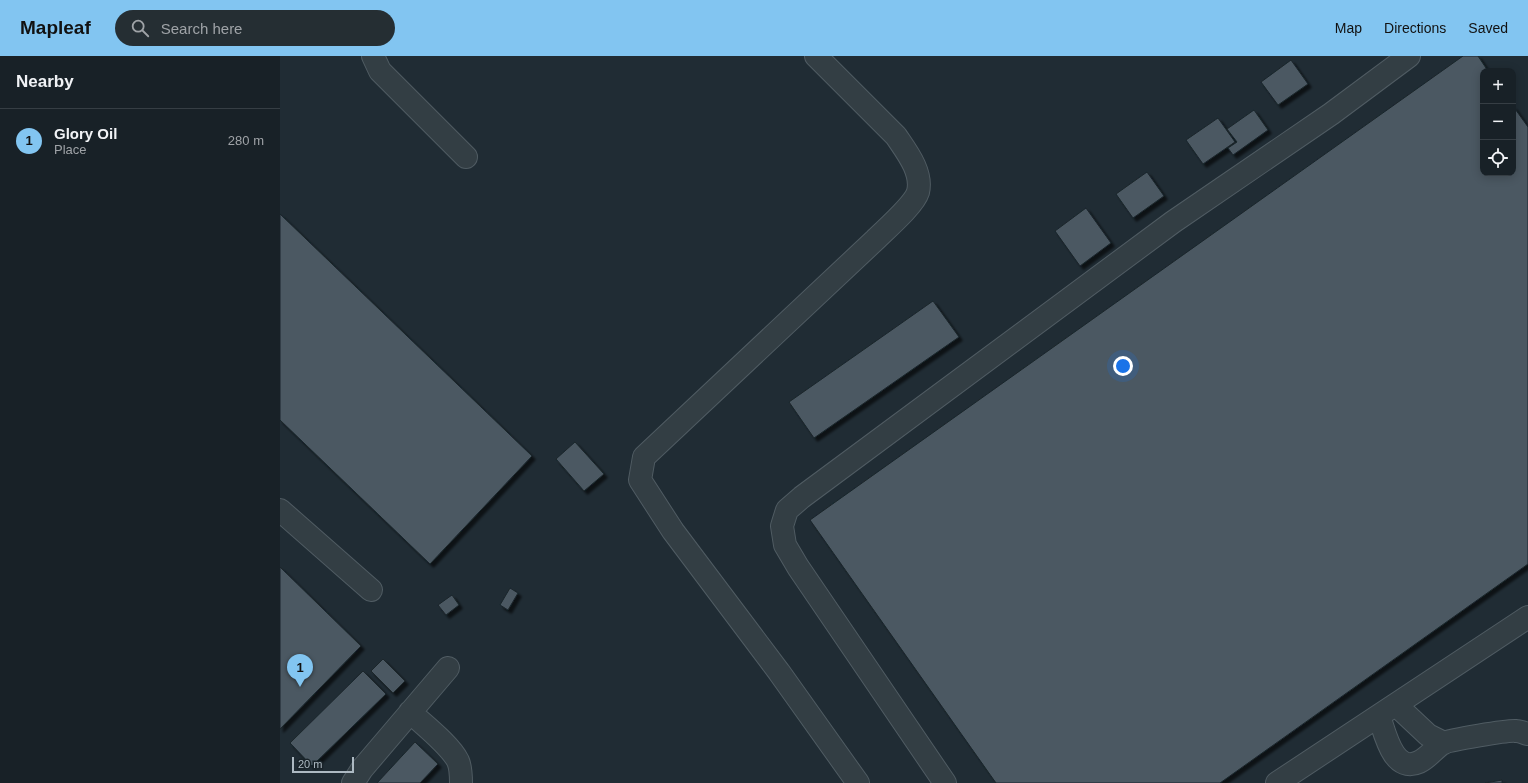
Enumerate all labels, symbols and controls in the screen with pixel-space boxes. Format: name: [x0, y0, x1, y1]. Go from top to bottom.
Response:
search box: [115, 10, 395, 46]
text: Mapleaf: [20, 17, 91, 38]
icon: search: [129, 17, 151, 39]
text: Search here: [161, 20, 242, 37]
text: Map: [1335, 20, 1362, 36]
text: Directions: [1384, 20, 1446, 36]
text: Saved: [1468, 20, 1508, 36]
map controls: [1480, 68, 1516, 176]
button: +: [1480, 68, 1516, 104]
text: Nearby: [16, 72, 74, 91]
button: −: [1480, 104, 1516, 140]
text: Glory Oil: [54, 125, 117, 142]
text: 1: [25, 133, 33, 148]
text: 280 m: [228, 133, 264, 148]
button: locate: [1480, 140, 1516, 176]
text: Place: [54, 142, 87, 157]
your location: [1113, 356, 1133, 376]
pin: 1: [287, 654, 313, 687]
scale bar: [292, 755, 354, 774]
text: 20 m: [298, 758, 322, 770]

